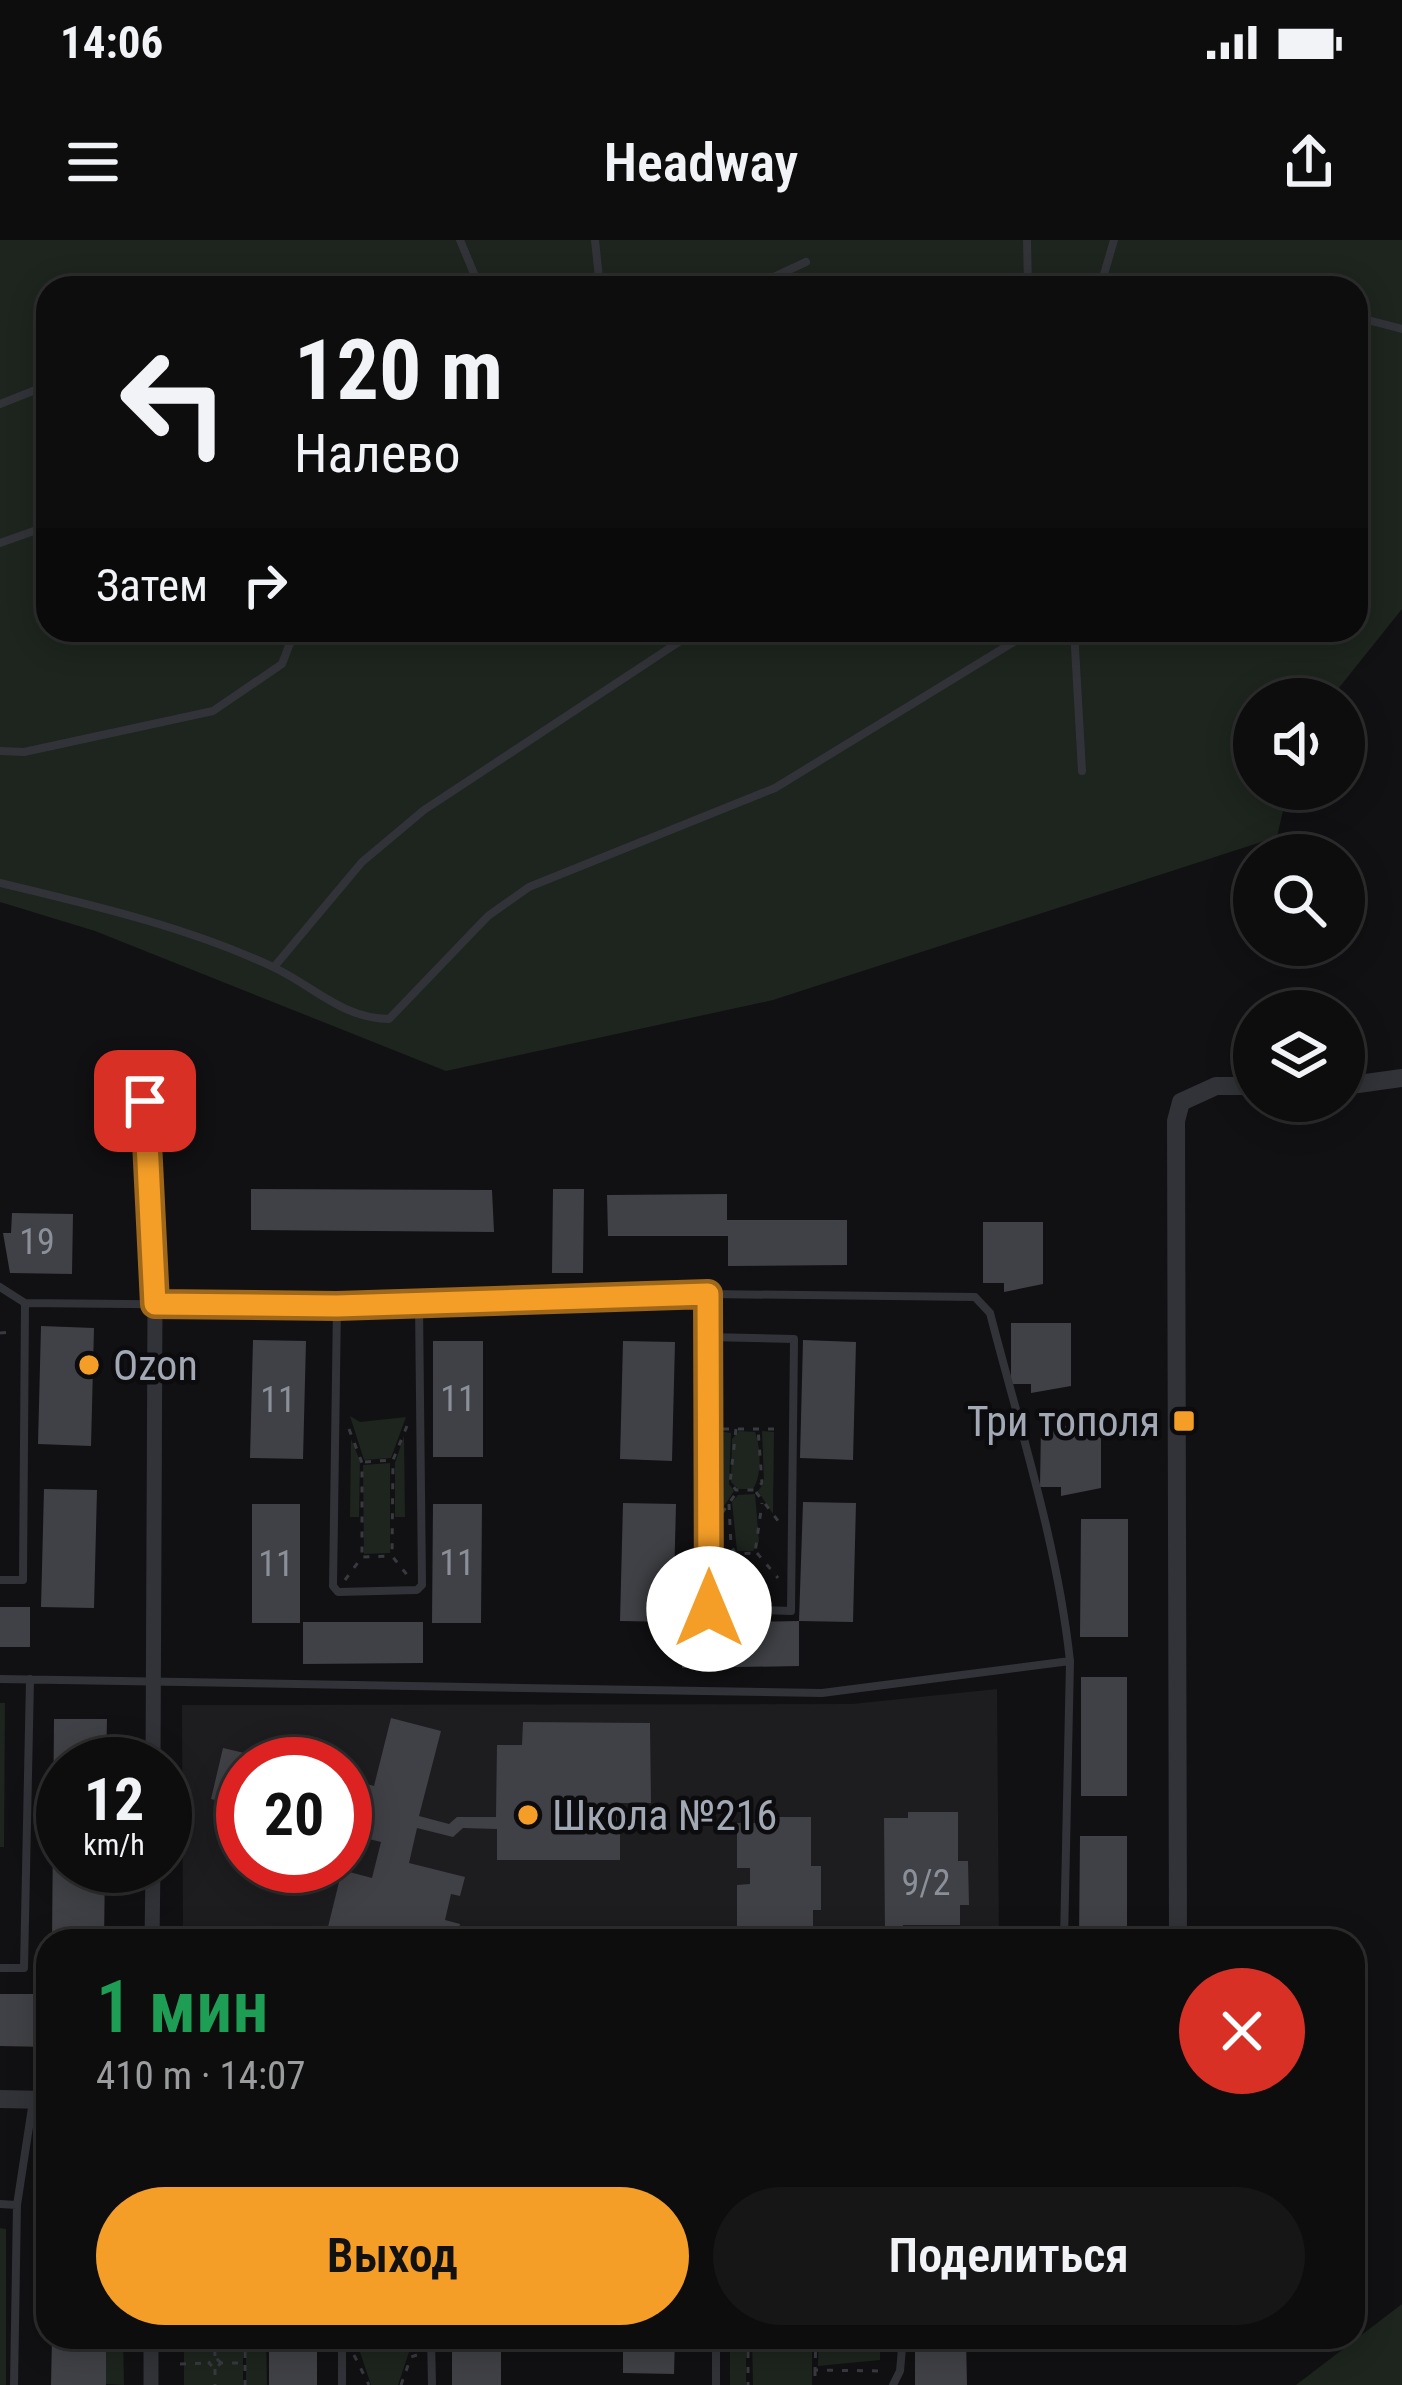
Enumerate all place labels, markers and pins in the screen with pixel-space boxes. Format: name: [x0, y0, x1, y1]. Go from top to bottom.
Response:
pin: [94, 1050, 196, 1152]
place label: Ozon: [113, 1341, 198, 1390]
marker: Ozon: [76, 1352, 102, 1378]
place label: Три тополя: [967, 1397, 1160, 1446]
marker: Три тополя: [1171, 1408, 1197, 1434]
place label: Школа №216: [552, 1791, 777, 1840]
marker: Школа №216: [515, 1802, 541, 1828]

